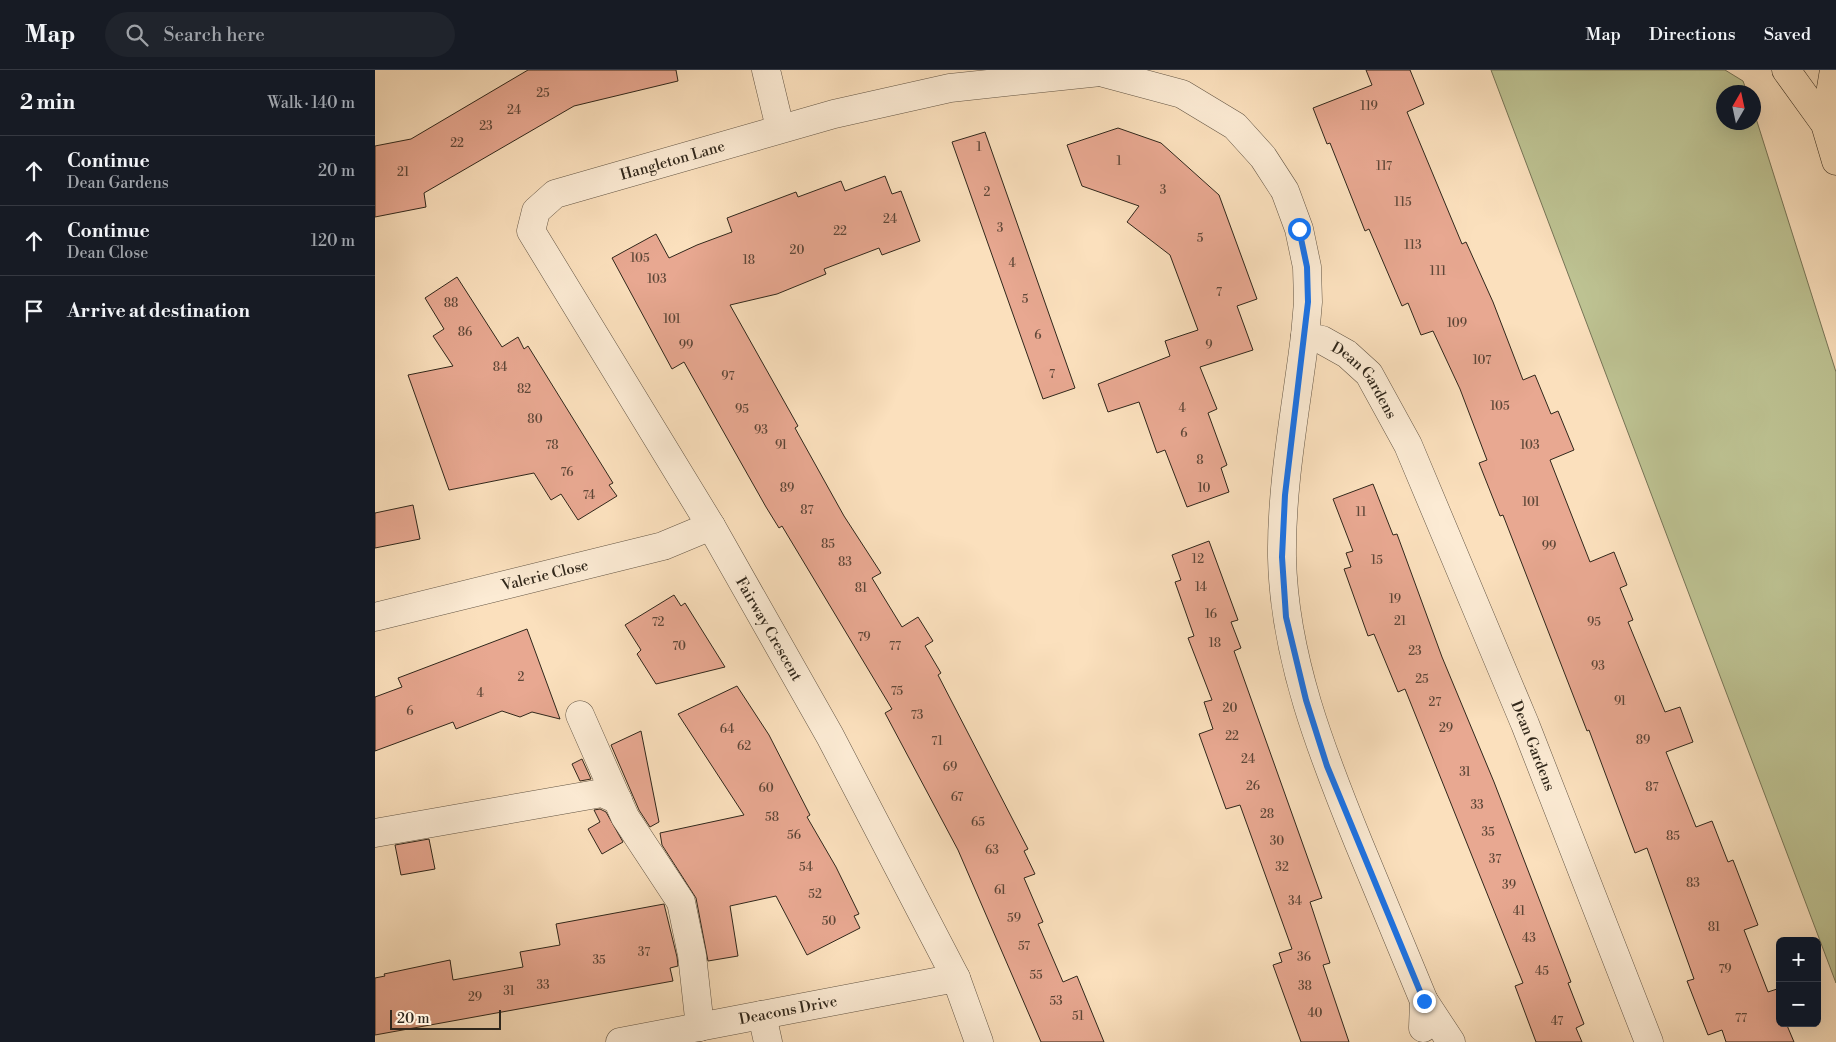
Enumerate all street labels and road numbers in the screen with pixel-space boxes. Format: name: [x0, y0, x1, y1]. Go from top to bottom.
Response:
street label: Hangleton Lane: [618, 137, 727, 185]
street label: Dean Gardens: [1328, 338, 1401, 422]
street label: Valerie Close: [499, 556, 590, 596]
street label: Fairway Crescent: [731, 574, 806, 685]
street label: Dean Gardens: [1506, 698, 1559, 794]
street label: Deacons Drive: [737, 992, 839, 1029]

